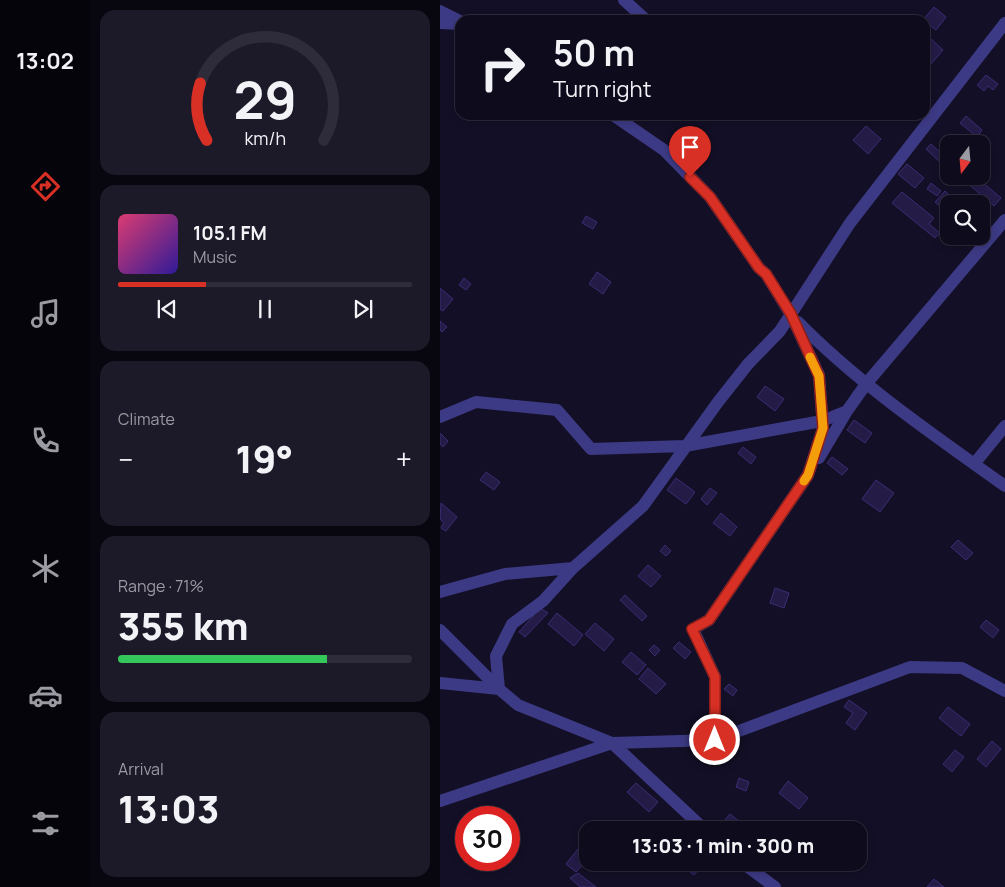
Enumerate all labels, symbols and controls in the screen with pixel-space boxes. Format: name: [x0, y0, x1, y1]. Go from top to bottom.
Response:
text: 50 m: [553, 29, 635, 77]
icon: right: [470, 35, 535, 100]
text: 13:02: [16, 46, 74, 76]
text: 29: [233, 64, 297, 135]
text: Turn right: [553, 74, 651, 104]
text: km/h: [244, 126, 286, 150]
pin: [669, 126, 711, 177]
icon: arrive: [676, 133, 704, 161]
north arrow: [940, 135, 990, 185]
map controls: [940, 135, 990, 245]
icon: directions: [28, 169, 63, 204]
button: search: [940, 195, 990, 245]
text: 105.1 FM: [193, 220, 267, 246]
text: Music: [193, 246, 237, 268]
icon: previous: [153, 295, 181, 323]
icon: pause: [251, 295, 279, 323]
icon: next: [349, 295, 377, 323]
icon: music: [28, 296, 63, 331]
text: Climate: [118, 408, 175, 430]
icon: phone: [28, 423, 63, 458]
text: 19°: [235, 432, 293, 484]
text: −: [118, 440, 133, 478]
text: +: [396, 440, 412, 478]
icon: climate: [28, 551, 63, 586]
text: Range · 71%: [118, 575, 204, 597]
text: 355 km: [118, 599, 249, 651]
icon: car: [28, 678, 63, 713]
position arrow: [688, 713, 740, 765]
text: Arrival: [118, 758, 164, 780]
text: 13:03: [118, 782, 219, 834]
icon: filters: [28, 806, 63, 841]
speed limit sign: 30: [455, 806, 520, 871]
text: 13:03 · 1 min · 300 m: [632, 833, 814, 859]

